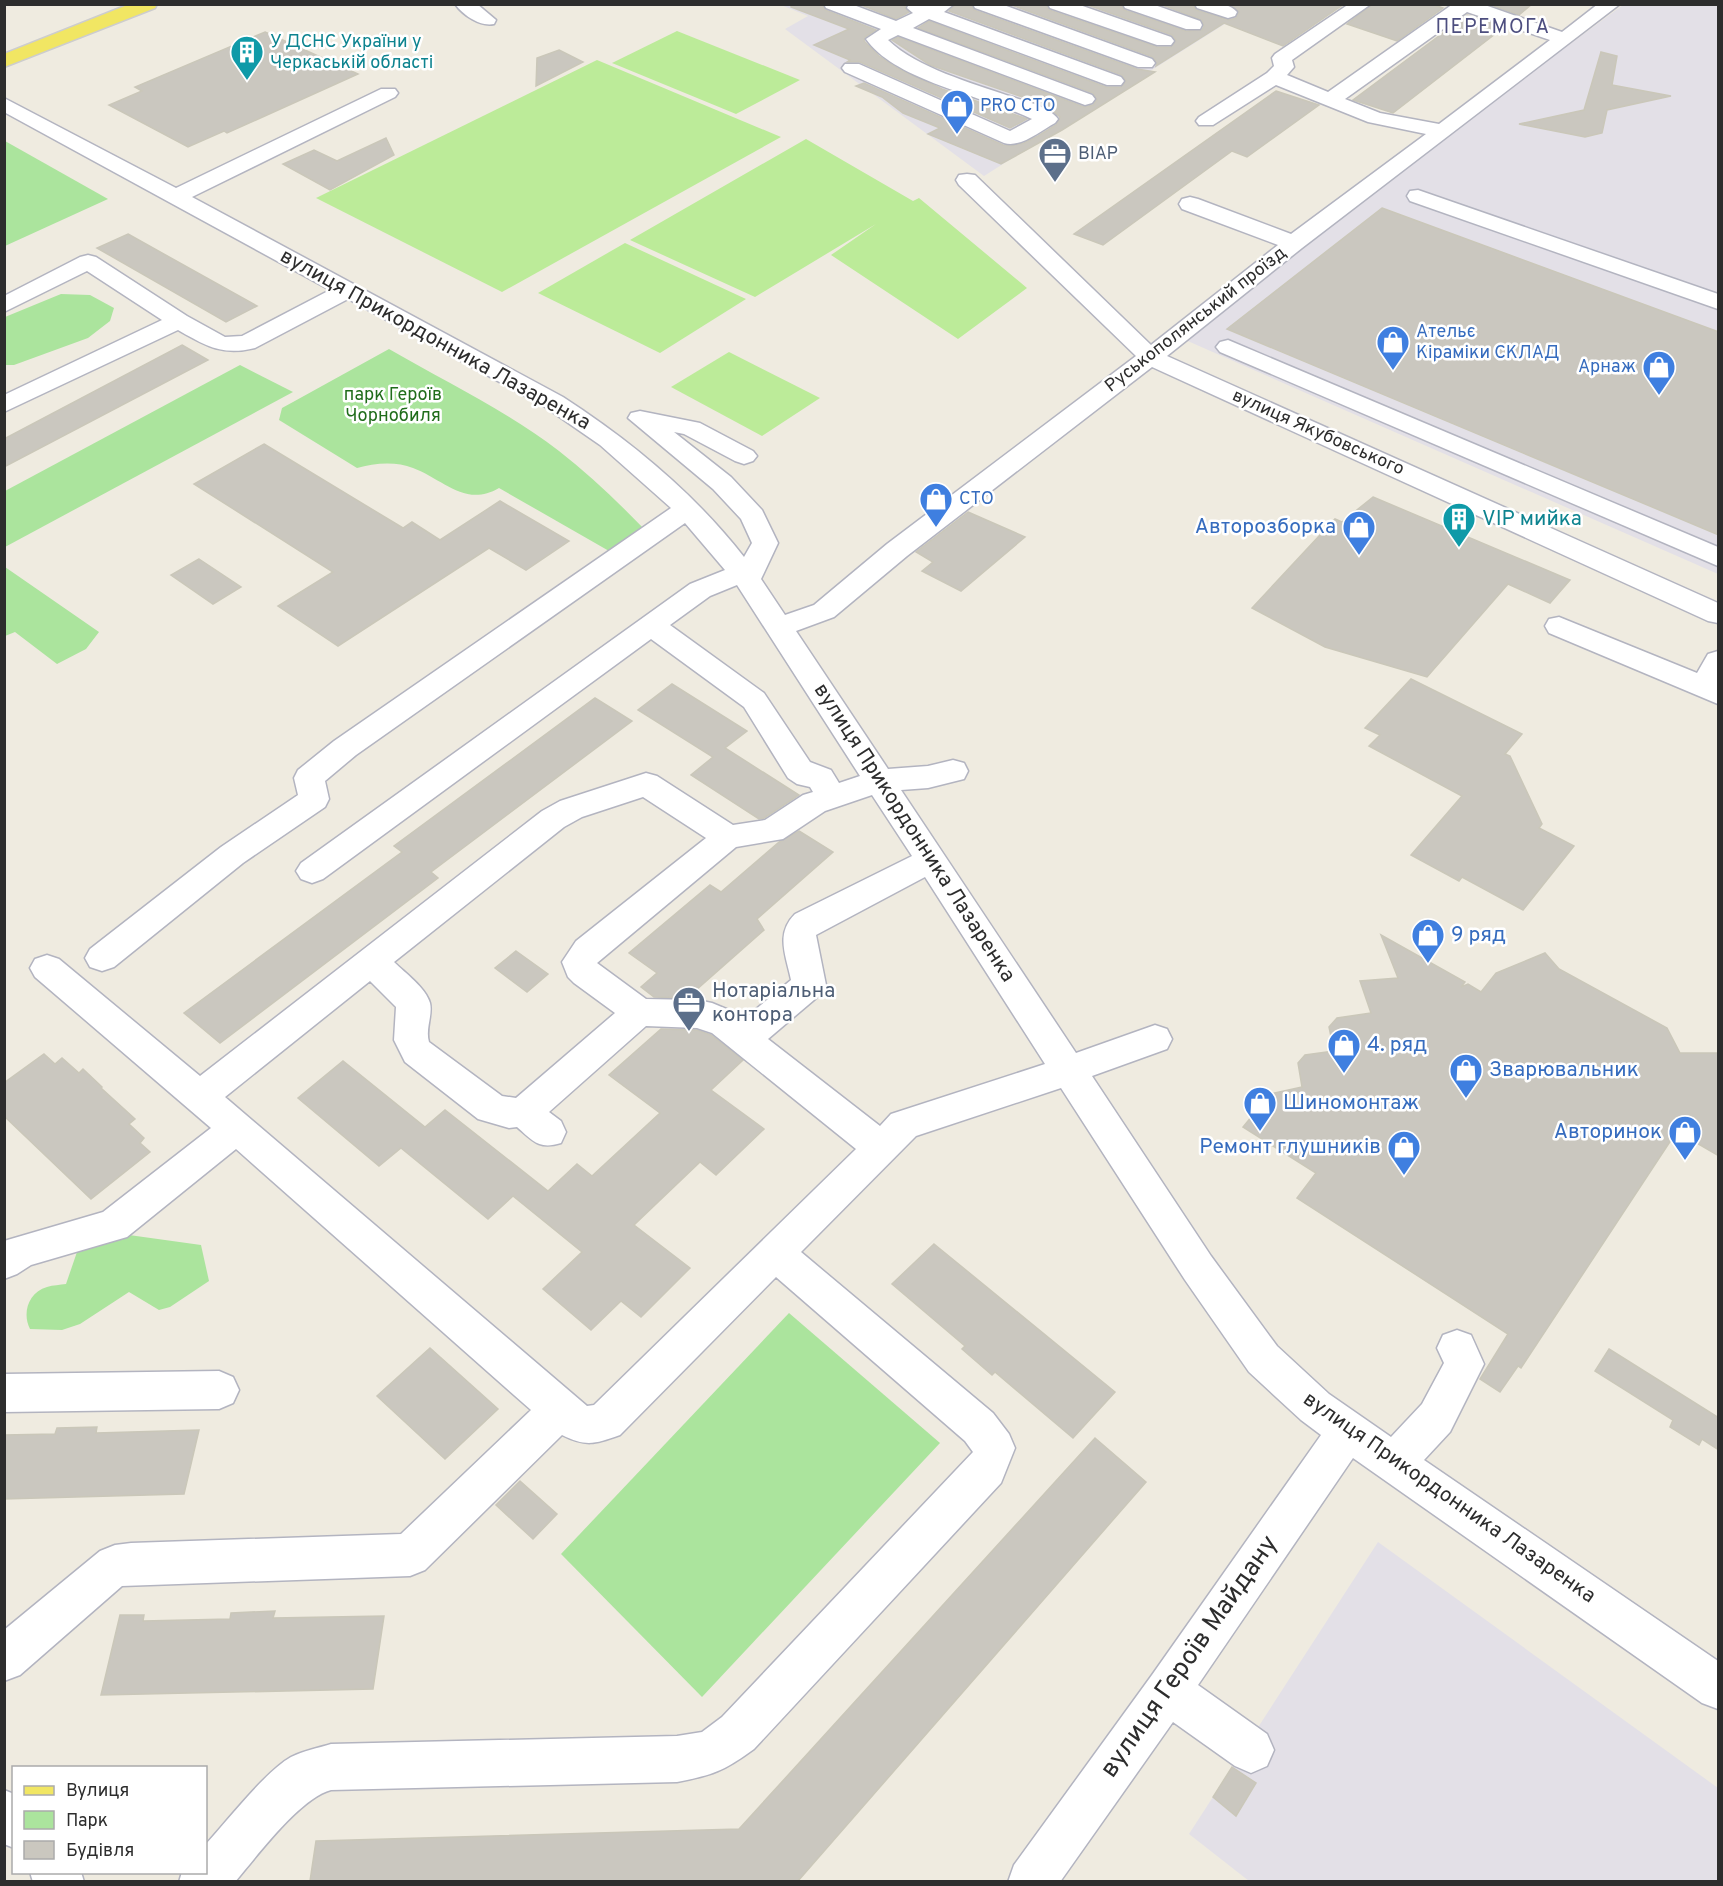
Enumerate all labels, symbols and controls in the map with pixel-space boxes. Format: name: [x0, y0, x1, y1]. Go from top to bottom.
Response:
district label: ПЕРЕМОГА: [1435, 15, 1551, 41]
place label: У ДСНС України у Черкаській області: [270, 31, 433, 75]
building icon: У ДСНС України у Черкаській області: [229, 34, 265, 81]
shop icon: PRO СТО: [939, 88, 975, 135]
place label: PRO СТО: [980, 95, 1056, 118]
office icon: ВІАР: [1037, 136, 1073, 183]
place label: ВІАР: [1078, 143, 1118, 166]
street label: Руськополянський проїзд: [1101, 242, 1291, 398]
street label: вулиця Прикордонника Лазаренка: [275, 243, 595, 437]
place label: Ательє Кіраміки СКЛАД: [1416, 321, 1559, 365]
shop icon: Ательє Кіраміки СКЛАД: [1375, 324, 1411, 371]
shop icon: Арнаж: [1641, 349, 1677, 396]
place label: Арнаж: [1578, 356, 1636, 379]
park label: парк Героїв Чорнобиля: [344, 384, 442, 428]
street label: вулиця Якубовського: [1228, 385, 1408, 481]
shop icon: СТО: [918, 481, 954, 528]
place label: СТО: [959, 488, 994, 511]
building icon: VIP мийка: [1441, 501, 1477, 548]
place label: VIP мийка: [1482, 506, 1582, 533]
shop icon: Авторозборка: [1341, 509, 1377, 556]
place label: Авторозборка: [1195, 514, 1336, 541]
street label: вулиця Прикордонника Лазаренка: [807, 678, 1021, 988]
shop icon: 9 ряд: [1410, 917, 1446, 964]
place label: 9 ряд: [1451, 922, 1506, 949]
place label: Нотаріальна контора: [712, 978, 835, 1029]
office icon: Нотаріальна контора: [671, 985, 707, 1032]
shop icon: 4. ряд: [1326, 1027, 1362, 1074]
place label: 4. ряд: [1367, 1032, 1427, 1059]
shop icon: Зварювальник: [1448, 1052, 1484, 1099]
place label: Зварювальник: [1489, 1057, 1639, 1084]
shop icon: Шиномонтаж: [1242, 1085, 1278, 1132]
place label: Шиномонтаж: [1283, 1090, 1419, 1117]
shop icon: Авторинок: [1667, 1114, 1703, 1161]
place label: Авторинок: [1554, 1119, 1662, 1146]
shop icon: Ремонт глушників: [1386, 1129, 1422, 1176]
place label: Ремонт глушників: [1199, 1134, 1381, 1161]
street label: вулиця Прикордонника Лазаренка: [1297, 1386, 1601, 1610]
street label: вулиця Героїв Майдану: [1094, 1529, 1286, 1785]
legend: [12, 1766, 207, 1874]
text: Вулиця: [66, 1780, 129, 1803]
text: Парк: [66, 1810, 108, 1833]
text: Будівля: [66, 1840, 134, 1863]

